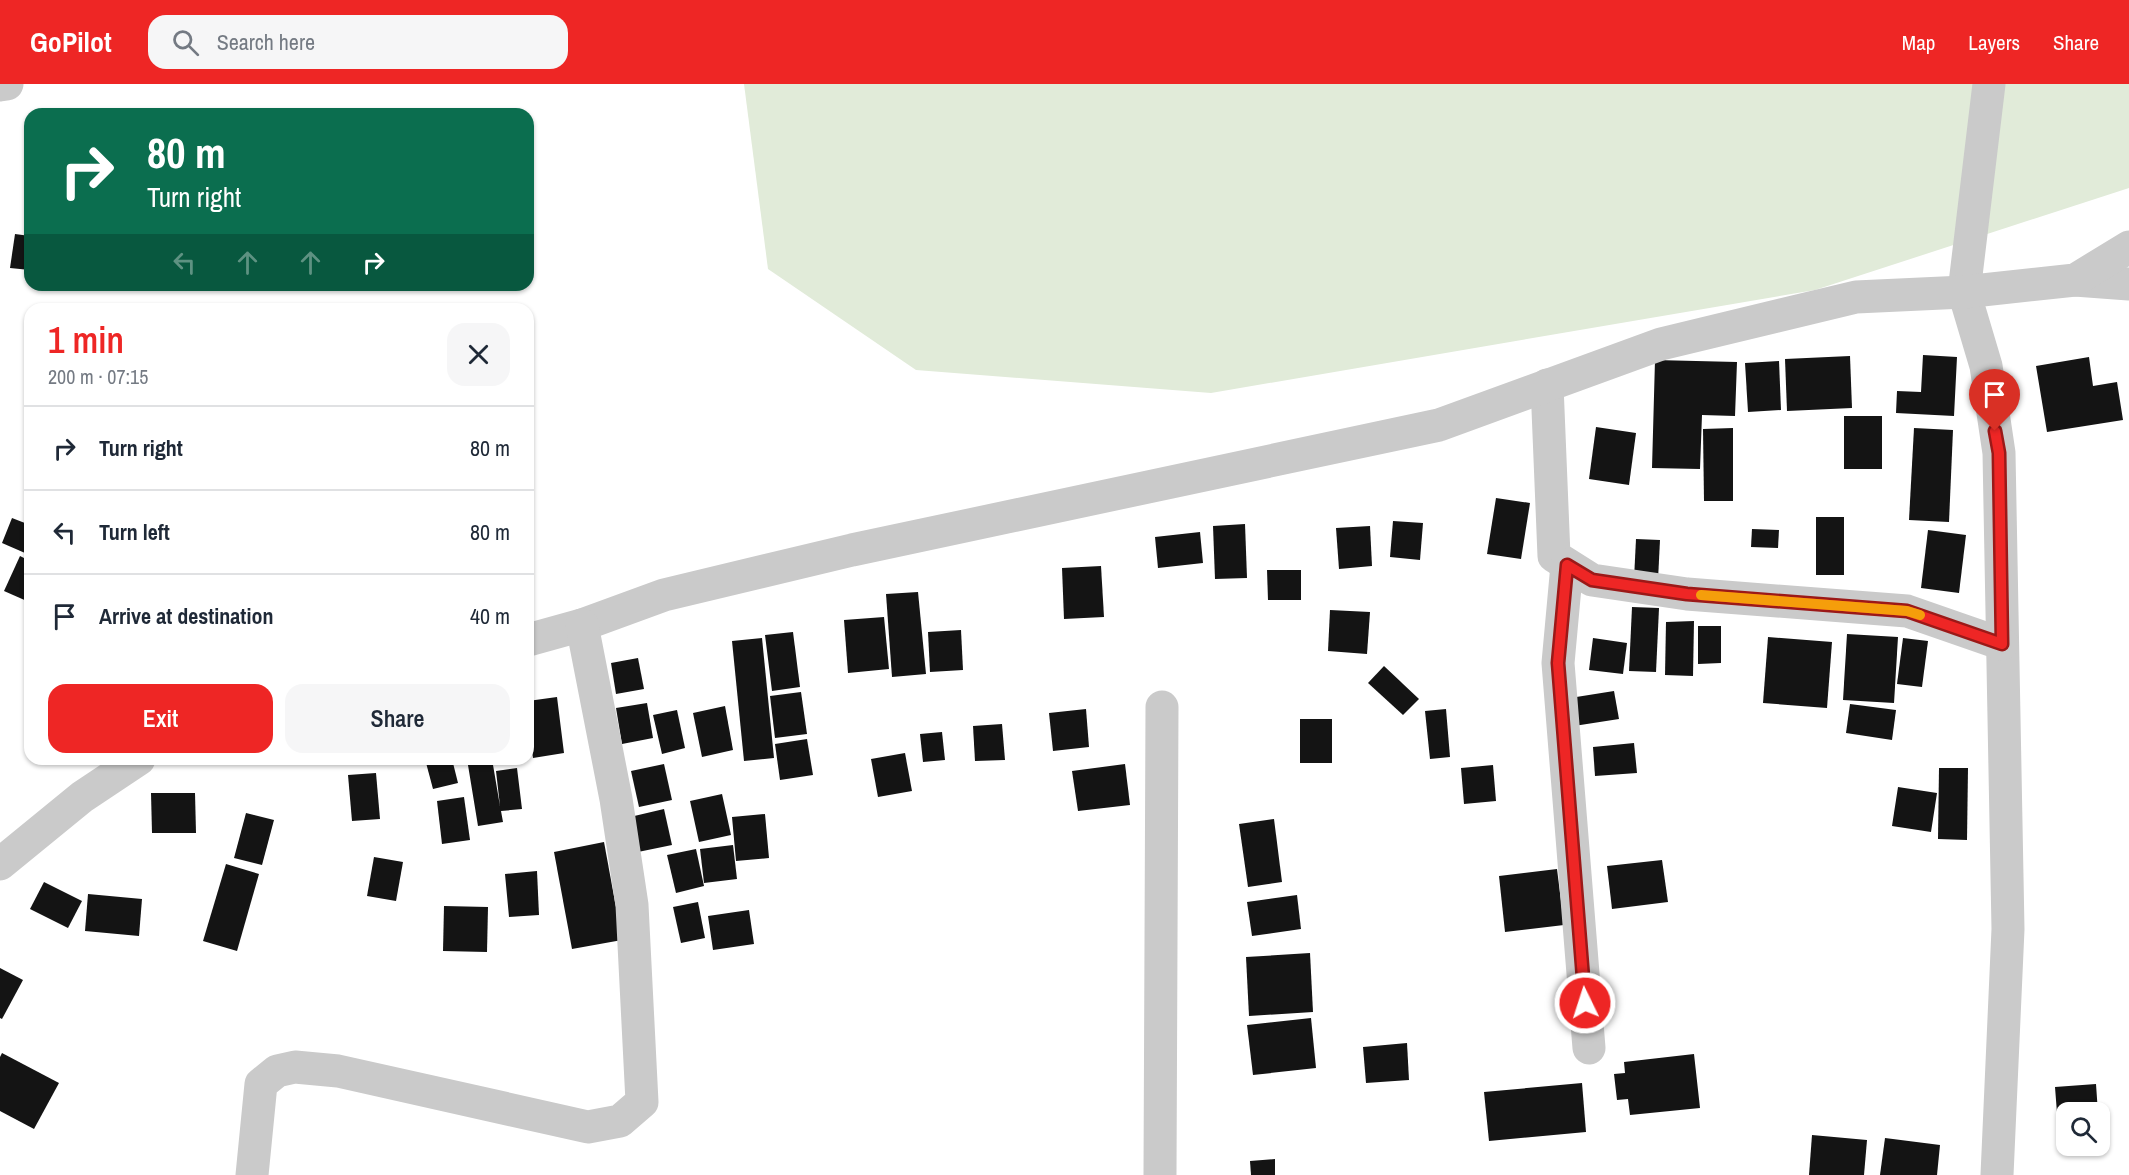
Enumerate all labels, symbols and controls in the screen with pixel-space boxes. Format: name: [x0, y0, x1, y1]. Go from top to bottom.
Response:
search box: [148, 15, 568, 69]
text: GoPilot: [30, 23, 112, 61]
icon: search: [169, 26, 202, 59]
text: Search here: [217, 27, 315, 57]
text: Map: [1902, 28, 1935, 57]
text: Layers: [1968, 28, 2020, 57]
text: Share: [2053, 28, 2099, 57]
text: 80 m: [147, 125, 226, 181]
icon: right: [48, 132, 126, 210]
text: Turn right: [147, 179, 241, 215]
icon: left: [168, 246, 201, 279]
icon: ahead: [231, 246, 264, 279]
icon: ahead: [294, 246, 327, 279]
icon: right: [357, 246, 390, 279]
text: 1 min: [48, 316, 124, 364]
button: close: [447, 323, 510, 386]
text: 200 m · 07:15: [48, 363, 148, 390]
pin: [1969, 369, 2020, 431]
icon: arrive: [1978, 378, 2011, 411]
icon: right: [48, 432, 81, 465]
text: Turn right: [99, 433, 183, 463]
text: 80 m: [470, 433, 510, 463]
icon: left: [48, 516, 81, 549]
text: Turn left: [99, 517, 170, 547]
text: 80 m: [470, 517, 510, 547]
icon: arrive: [48, 600, 81, 633]
text: Arrive at destination: [99, 601, 273, 631]
text: 40 m: [470, 601, 510, 631]
button: Exit: [48, 684, 273, 753]
button: Share: [285, 684, 510, 753]
position arrow: [1553, 971, 1617, 1035]
map controls: [2056, 1102, 2110, 1156]
button: search: [2056, 1102, 2110, 1156]

